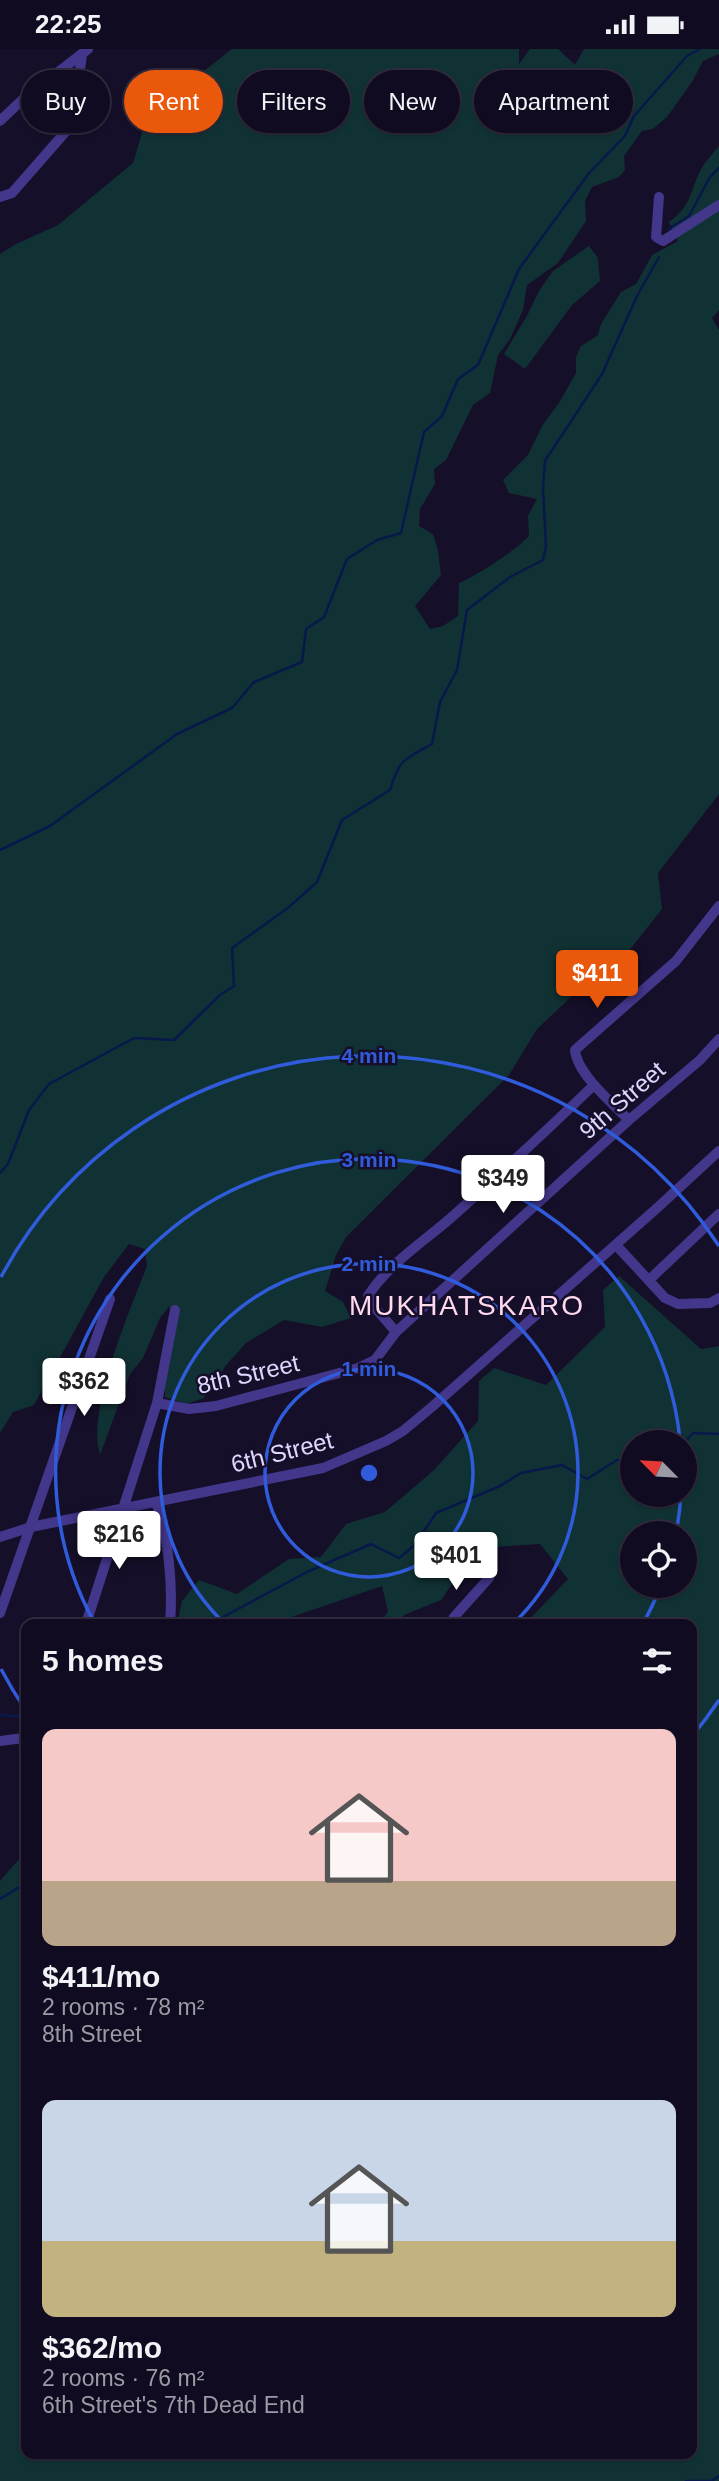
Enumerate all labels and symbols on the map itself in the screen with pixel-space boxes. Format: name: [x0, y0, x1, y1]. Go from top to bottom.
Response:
pin: $411: [556, 951, 638, 1010]
text: 4 min: [342, 1044, 396, 1067]
street label: 9th Street: [574, 1055, 670, 1144]
text: 3 min: [342, 1148, 396, 1171]
pin: $349: [462, 1155, 544, 1215]
text: 2 min: [342, 1252, 396, 1275]
district label: MUKHATSKARO: [349, 1290, 585, 1321]
street label: 8th Street: [194, 1349, 302, 1399]
text: 1 min: [342, 1357, 396, 1380]
pin: $362: [43, 1359, 125, 1418]
street label: 6th Street: [228, 1426, 336, 1478]
north arrow: [620, 1430, 696, 1507]
centre of rings: [357, 1461, 381, 1485]
pin: $216: [78, 1511, 160, 1571]
pin: $401: [415, 1533, 497, 1592]

